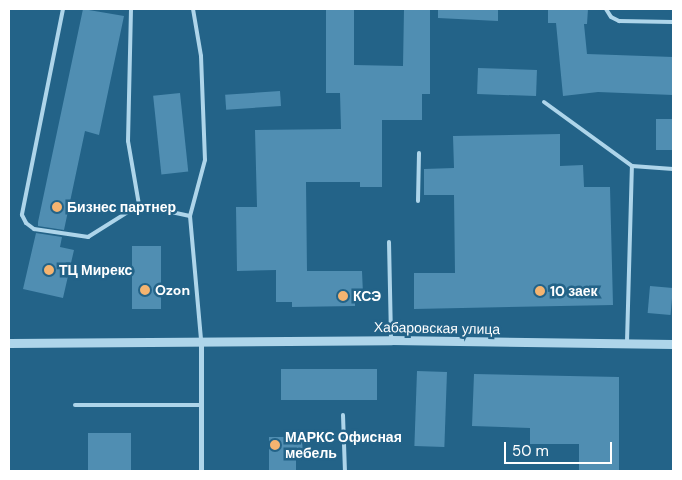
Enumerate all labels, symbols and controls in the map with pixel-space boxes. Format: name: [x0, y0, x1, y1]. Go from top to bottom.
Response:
place label: Бизнес партнер: [67, 199, 176, 215]
marker: Бизнес партнер: [51, 201, 63, 213]
place label: ТЦ Мирекс: [59, 262, 132, 278]
marker: ТЦ Мирекс: [43, 264, 55, 276]
place label: Ozon: [155, 282, 190, 298]
place label: 10 заек: [550, 283, 598, 299]
marker: Ozon: [139, 284, 151, 296]
marker: 10 заек: [534, 285, 546, 297]
place label: КСЭ: [353, 288, 381, 304]
marker: КСЭ: [337, 290, 349, 302]
street label: Хабаровская улица: [374, 318, 500, 338]
place label: МАРКС Офисная мебель: [285, 429, 402, 462]
scale bar: [507, 432, 614, 464]
marker: МАРКС Офисная мебель: [269, 439, 281, 451]
text: 50 m: [512, 441, 549, 461]

